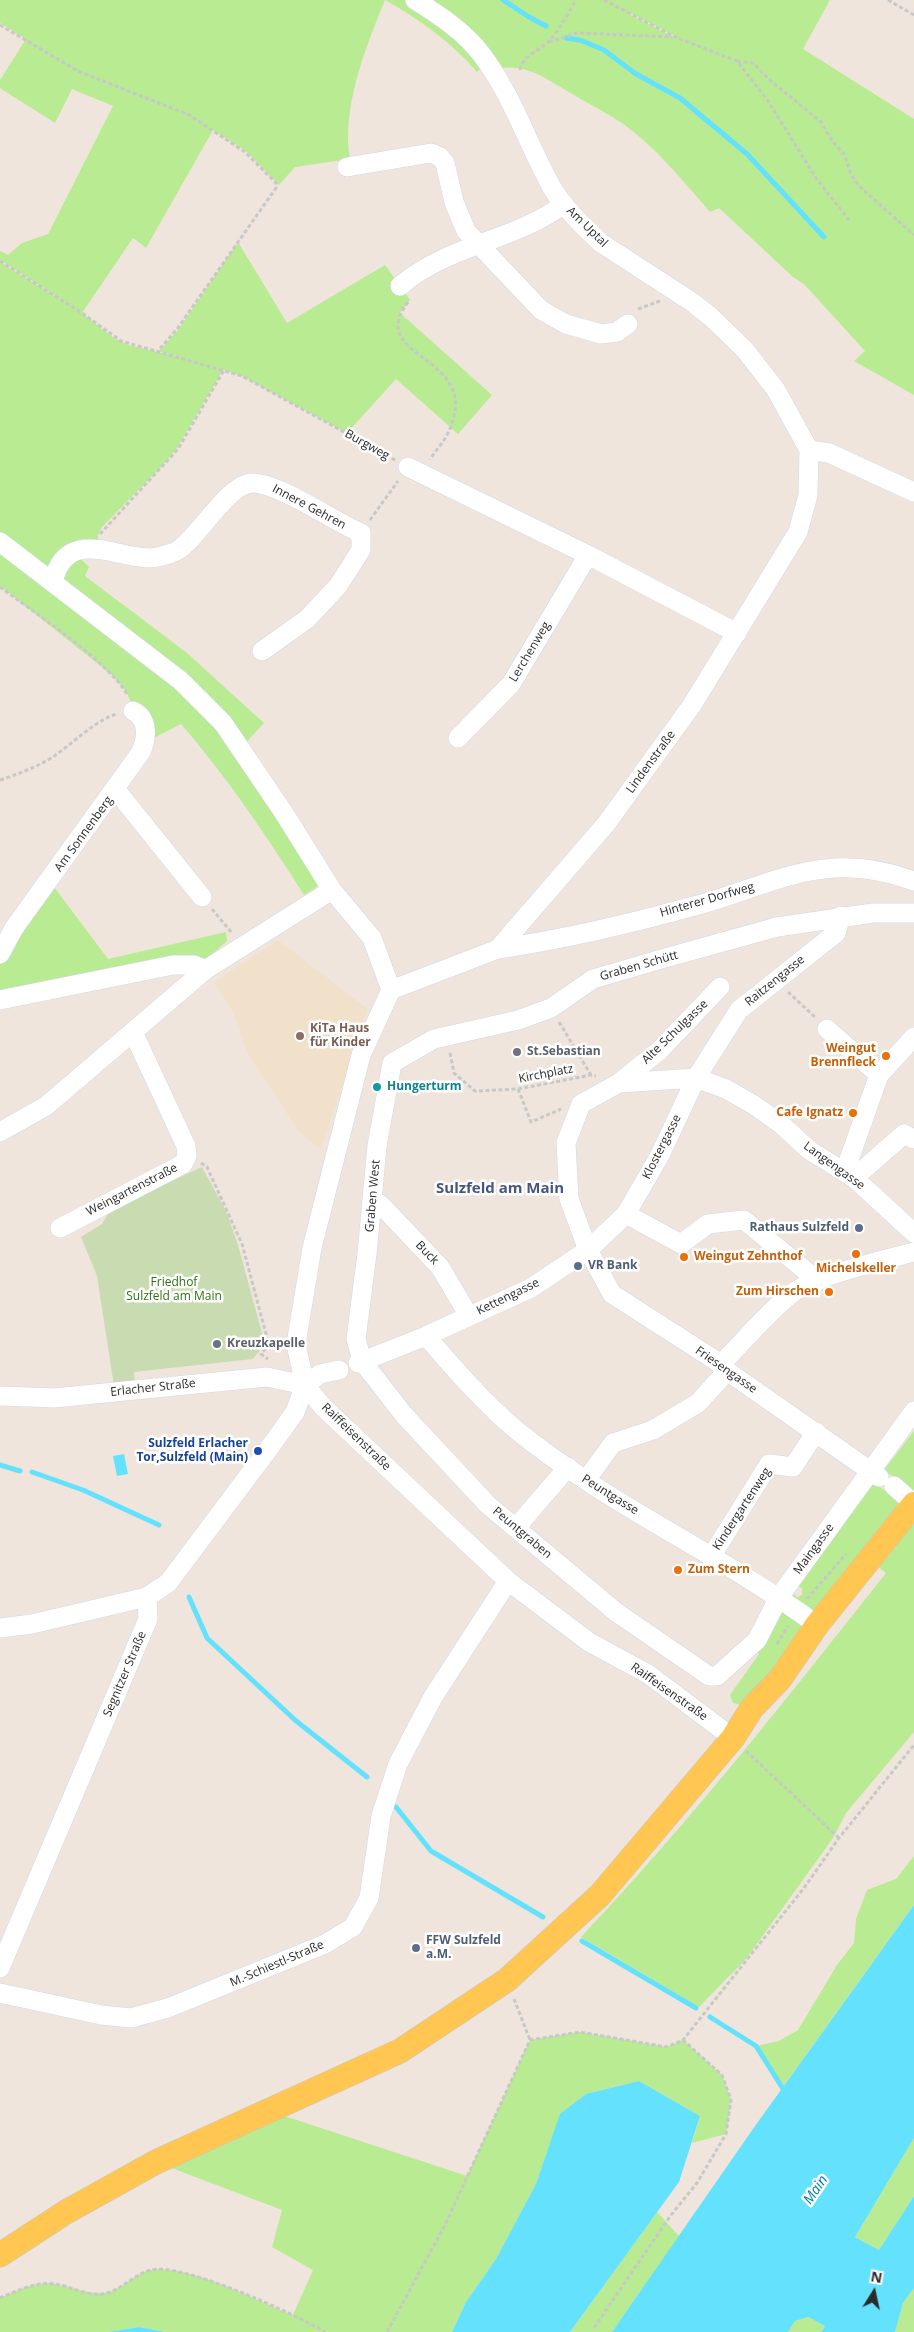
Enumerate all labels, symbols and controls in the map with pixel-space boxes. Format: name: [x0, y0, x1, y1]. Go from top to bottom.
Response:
street label: Am Uptal: [563, 204, 611, 250]
street label: Burgweg: [342, 427, 392, 463]
street label: Innere Gehren: [270, 482, 348, 532]
street label: Lerchenweg: [506, 619, 554, 685]
street label: Lindenstraße: [623, 728, 679, 796]
street label: Am Sonnenberg: [52, 793, 116, 875]
street label: Hinterer Dorfweg: [658, 880, 756, 920]
street label: Graben Schütt: [598, 948, 680, 984]
street label: Raitzengasse: [742, 953, 808, 1009]
street label: Alte Schulgasse: [639, 997, 711, 1067]
place label: KiTa Haus für Kinder: [310, 1022, 371, 1050]
marker: KiTa Haus für Kinder: [294, 1030, 306, 1042]
place label: Weingut Brennfleck: [811, 1042, 876, 1070]
place label: St.Sebastian: [527, 1045, 601, 1059]
marker: St.Sebastian: [511, 1046, 523, 1058]
marker: Weingut Brennfleck: [880, 1050, 892, 1062]
street label: Kirchplatz: [517, 1062, 575, 1086]
place label: Hungerturm: [387, 1080, 462, 1094]
marker: Hungerturm: [371, 1081, 383, 1093]
place label: Cafe Ignatz: [776, 1106, 843, 1120]
marker: Cafe Ignatz: [847, 1107, 859, 1119]
street label: Klostergasse: [640, 1112, 684, 1182]
street label: Langengasse: [801, 1139, 867, 1193]
street label: Graben West: [363, 1159, 383, 1233]
street label: Weingartenstraße: [84, 1161, 180, 1219]
district label: Sulzfeld am Main: [436, 1180, 564, 1198]
place label: Rathaus Sulzfeld: [750, 1221, 849, 1235]
marker: Rathaus Sulzfeld: [853, 1222, 865, 1234]
street label: Buck: [412, 1238, 442, 1268]
marker: Michelskeller: [850, 1248, 862, 1260]
place label: Weingut Zehnthof: [694, 1250, 802, 1264]
marker: Weingut Zehnthof: [678, 1251, 690, 1263]
place label: VR Bank: [588, 1259, 637, 1273]
marker: VR Bank: [572, 1260, 584, 1272]
place label: Michelskeller: [816, 1262, 896, 1276]
park label: Friedhof Sulzfeld am Main: [126, 1276, 222, 1304]
street label: Kettengasse: [474, 1276, 542, 1318]
place label: Zum Hirschen: [736, 1285, 819, 1299]
marker: Zum Hirschen: [823, 1286, 835, 1298]
place label: Kreuzkapelle: [227, 1337, 305, 1351]
marker: Kreuzkapelle: [211, 1338, 223, 1350]
street label: Friesengasse: [692, 1343, 760, 1397]
street label: Erlacher Straße: [110, 1376, 196, 1400]
street label: Raiffeisenstraße: [318, 1400, 394, 1474]
place label: Sulzfeld Erlacher Tor,Sulzfeld (Main): [136, 1437, 248, 1465]
marker: Sulzfeld Erlacher Tor,Sulzfeld (Main): [252, 1445, 264, 1457]
street label: Kindergartenweg: [710, 1465, 774, 1553]
street label: Peuntgasse: [579, 1472, 641, 1518]
street label: Peuntgraben: [490, 1504, 554, 1562]
street label: Maingasse: [791, 1521, 837, 1577]
place label: Zum Stern: [688, 1563, 750, 1577]
marker: Zum Stern: [672, 1564, 684, 1576]
street label: Segnitzer Straße: [100, 1629, 150, 1719]
street label: Raiffeisenstraße: [628, 1660, 710, 1724]
place label: FFW Sulzfeld a.M.: [426, 1934, 501, 1962]
street label: M.-Schiestl-Straße: [228, 1938, 326, 1990]
marker: FFW Sulzfeld a.M.: [410, 1942, 422, 1954]
water label: Main: [800, 2172, 832, 2208]
text: N: [869, 2266, 884, 2287]
north arrow: [849, 2267, 899, 2317]

